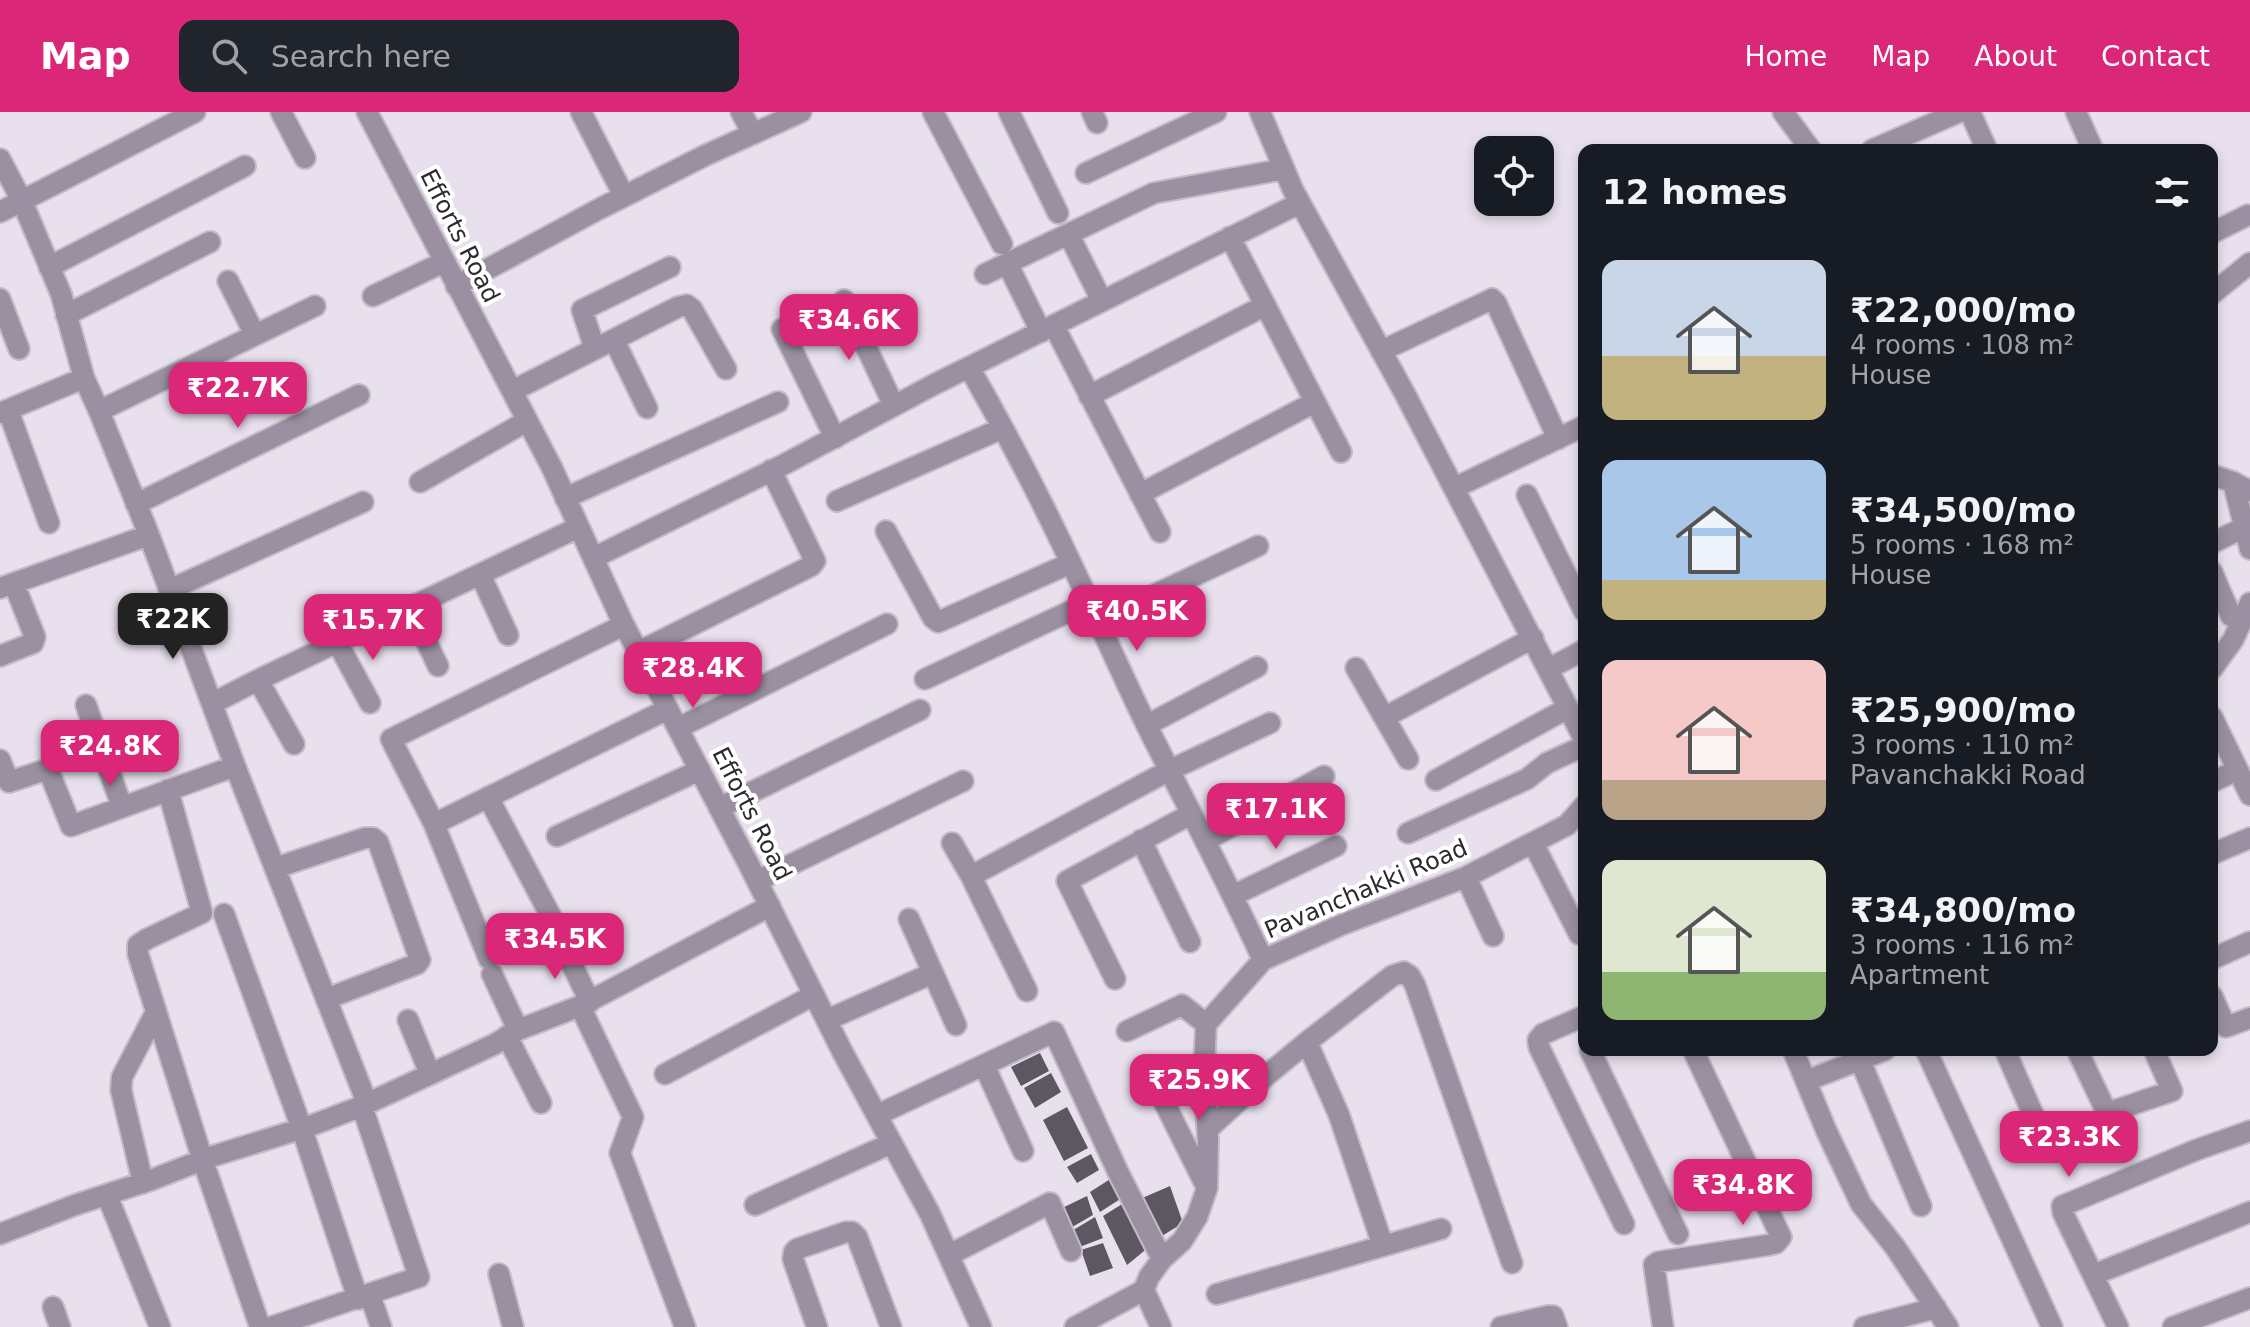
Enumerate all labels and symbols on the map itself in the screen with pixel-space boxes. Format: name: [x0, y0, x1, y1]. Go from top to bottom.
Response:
street label: Efforts Road: [414, 165, 506, 307]
pin: ₹34.6K: [784, 294, 914, 362]
pin: ₹22.7K: [173, 362, 303, 430]
pin: ₹40.5K: [1072, 585, 1202, 653]
pin: ₹22K: [126, 593, 220, 661]
pin: ₹15.7K: [308, 594, 438, 662]
pin: ₹28.4K: [628, 642, 758, 710]
pin: ₹24.8K: [45, 720, 175, 788]
street label: Efforts Road: [706, 743, 798, 885]
pin: ₹17.1K: [1211, 783, 1341, 851]
street label: Pavanchakki Road: [1260, 834, 1472, 944]
pin: ₹34.5K: [490, 913, 620, 981]
pin: ₹25.9K: [1134, 1054, 1264, 1122]
pin: ₹23.3K: [2004, 1111, 2134, 1179]
pin: ₹34.8K: [1678, 1159, 1808, 1227]

